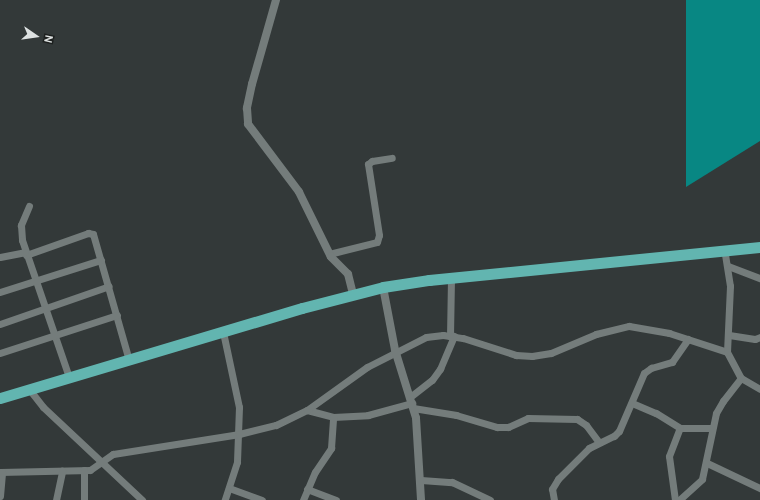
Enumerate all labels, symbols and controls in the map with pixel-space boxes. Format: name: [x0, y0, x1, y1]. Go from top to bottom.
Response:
north arrow: [16, 16, 56, 56]
text: N: [40, 33, 55, 44]

